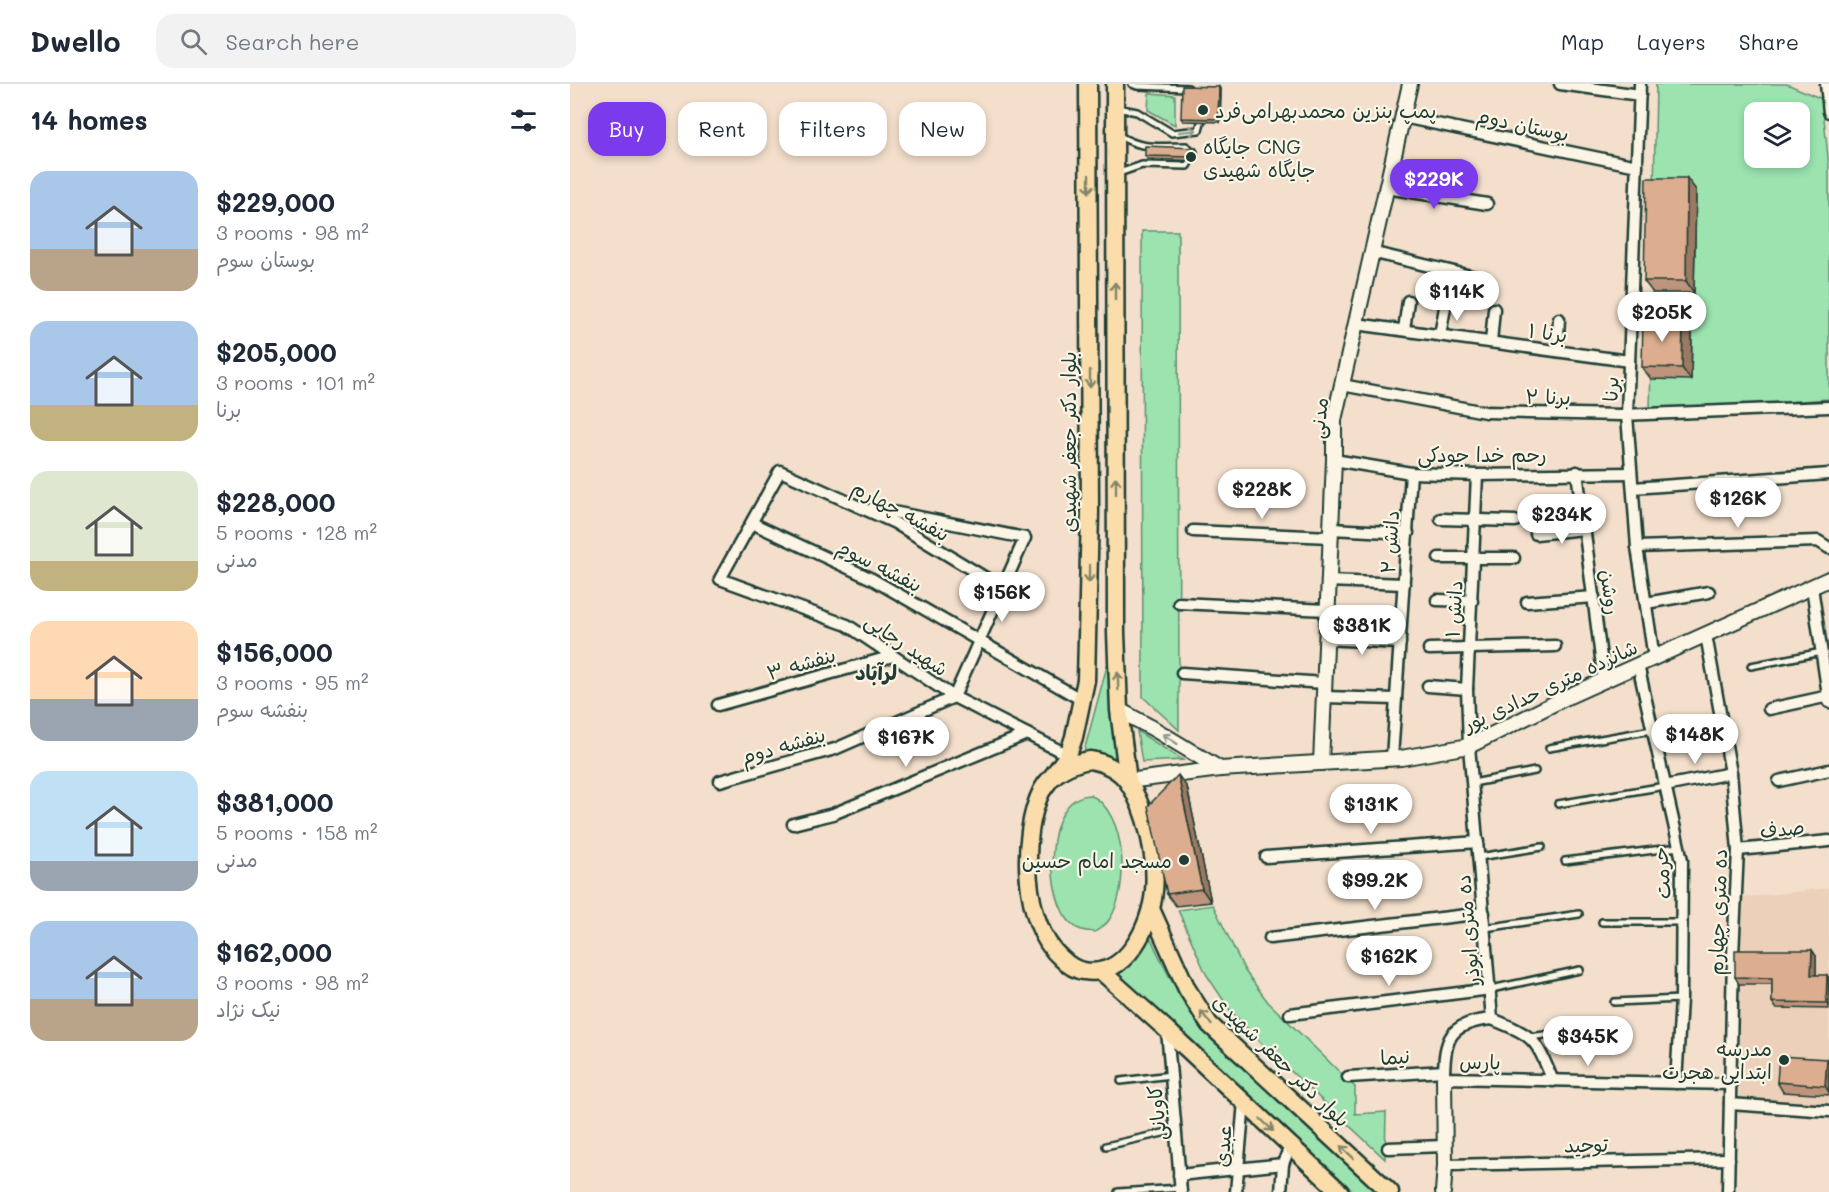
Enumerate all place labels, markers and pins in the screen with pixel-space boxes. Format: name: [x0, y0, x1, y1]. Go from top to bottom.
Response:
place label: پمپ بنزین محمد‌بهرامی‌فرد: [1215, 97, 1436, 124]
marker: پمپ بنزین محمد‌بهرامی‌فرد: [1196, 103, 1210, 117]
place label: جایگاه CNG جایگاه شهیدی: [1203, 133, 1316, 182]
marker: جایگاه CNG جایگاه شهیدی: [1184, 150, 1198, 164]
pin: $229K: [1392, 159, 1476, 210]
pin: $114K: [1415, 271, 1499, 322]
pin: $205K: [1620, 292, 1704, 343]
pin: $228K: [1220, 469, 1304, 520]
pin: $126K: [1696, 478, 1780, 529]
pin: $234K: [1520, 494, 1604, 545]
pin: $156K: [960, 572, 1044, 623]
pin: $381K: [1320, 605, 1404, 656]
pin: $148K: [1653, 714, 1737, 765]
pin: $167K: [864, 717, 948, 768]
pin: $131K: [1329, 784, 1413, 835]
place label: مسجد امام حسین: [1022, 847, 1172, 876]
marker: مسجد امام حسین: [1177, 853, 1191, 867]
pin: $99.2K: [1326, 860, 1424, 911]
pin: $162K: [1347, 936, 1431, 987]
pin: $345K: [1546, 1016, 1630, 1067]
place label: مدرسه ابتدایی هجرت: [1662, 1035, 1772, 1085]
marker: مدرسه ابتدایی هجرت: [1777, 1053, 1791, 1067]

